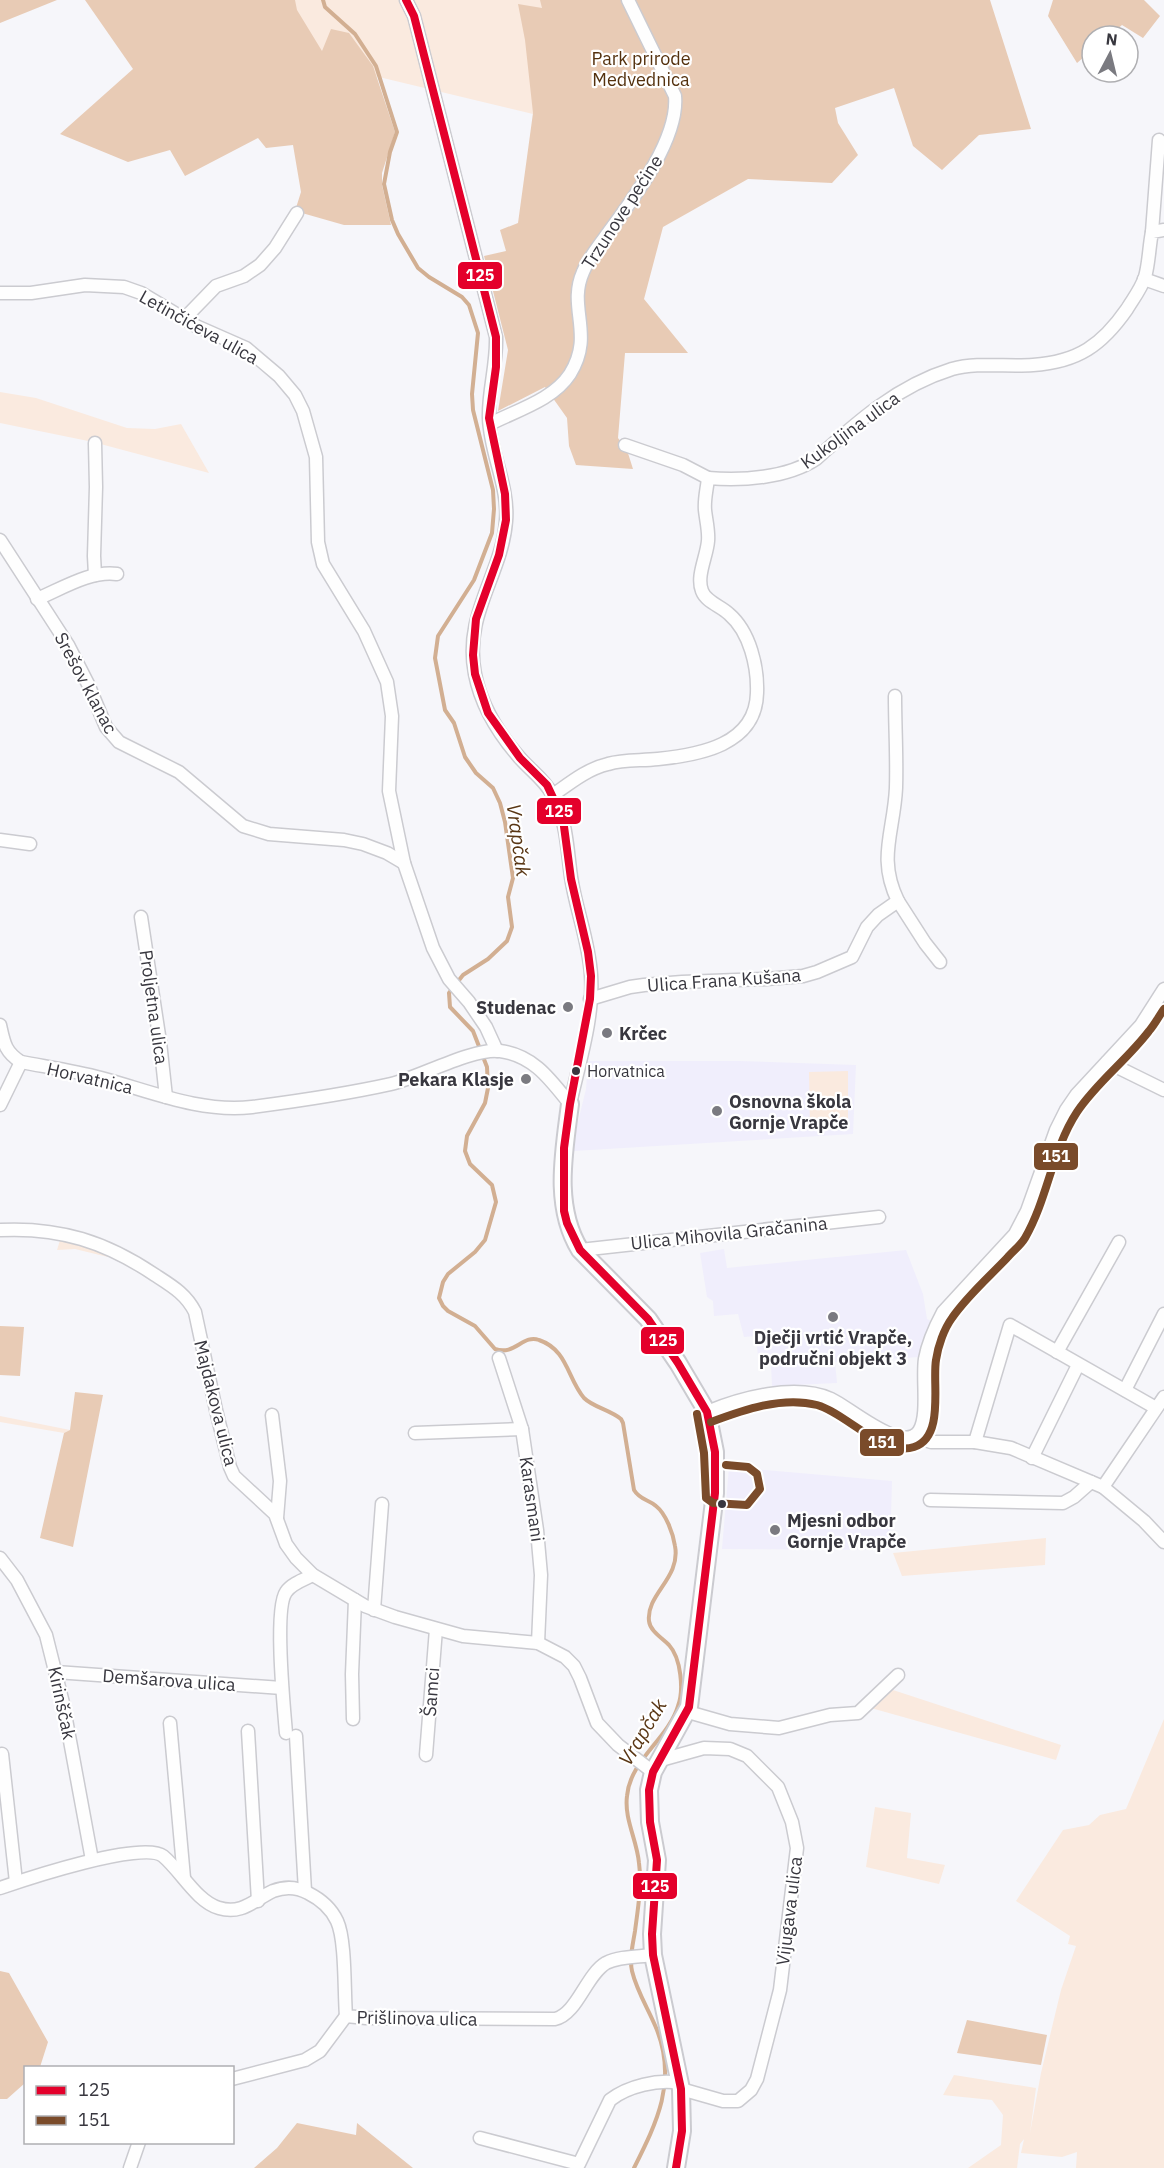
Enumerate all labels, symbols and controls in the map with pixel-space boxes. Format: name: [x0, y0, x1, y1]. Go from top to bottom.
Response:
north arrow: [1080, 24, 1140, 84]
text: N: [1105, 28, 1119, 50]
park label: Park prirode Medvednica: [591, 47, 691, 91]
street label: Trzunove pećine: [577, 150, 668, 273]
line badge: 125: [457, 261, 503, 290]
text: 125: [466, 265, 495, 285]
street label: Letinčićeva ulica: [135, 285, 263, 369]
street label: Kukoljina ulica: [796, 386, 904, 474]
street label: Srešov klanac: [50, 628, 122, 738]
line badge: 125: [536, 797, 582, 825]
text: 125: [545, 801, 574, 821]
water label: Vrapčak: [501, 802, 538, 879]
street label: Proljetna ulica: [135, 948, 173, 1066]
street label: Ulica Frana Kušana: [646, 963, 802, 997]
place label: Studenac: [476, 996, 556, 1019]
marker: Studenac: [561, 1000, 575, 1014]
place label: Krčec: [619, 1022, 667, 1045]
marker: Krčec: [600, 1026, 614, 1040]
street label: Horvatnica: [45, 1057, 136, 1099]
place label: Horvatnica: [587, 1061, 665, 1081]
marker: Horvatnica: [570, 1065, 582, 1077]
place label: Pekara Klasje: [398, 1068, 514, 1091]
marker: Pekara Klasje: [519, 1072, 533, 1086]
place label: Osnovna škola Gornje Vrapče: [729, 1090, 851, 1134]
marker: Osnovna škola Gornje Vrapče: [710, 1104, 724, 1118]
line badge: 151: [1033, 1142, 1079, 1171]
text: 151: [1042, 1146, 1071, 1166]
street label: Ulica Mihovila Gračanina: [629, 1211, 829, 1255]
marker: Dječji vrtić Vrapče, područni objekt 3: [826, 1310, 840, 1324]
line badge: 125: [640, 1326, 685, 1355]
place label: Dječji vrtić Vrapče, područni objekt 3: [754, 1326, 912, 1370]
text: 125: [649, 1330, 678, 1350]
street label: Majdakova ulica: [189, 1338, 243, 1469]
line badge: 151: [859, 1428, 905, 1457]
text: 151: [868, 1432, 897, 1452]
street label: Karasmani: [515, 1455, 549, 1543]
unlabelled marker: [716, 1498, 728, 1510]
place label: Mjesni odbor Gornje Vrapče: [787, 1509, 906, 1553]
marker: Mjesni odbor Gornje Vrapče: [768, 1523, 782, 1537]
street label: Kirinščak: [43, 1664, 81, 1742]
street label: Demšarova ulica: [102, 1664, 237, 1696]
street label: Šamci: [417, 1667, 444, 1717]
water label: Vrapčak: [612, 1693, 673, 1770]
street label: Vijugava ulica: [771, 1855, 807, 1967]
line badge: 125: [632, 1872, 678, 1900]
text: 125: [641, 1876, 670, 1896]
street label: Prišlinova ulica: [356, 2005, 478, 2031]
legend: [24, 2066, 234, 2144]
text: 125: [78, 2078, 110, 2101]
text: 151: [78, 2108, 110, 2131]

